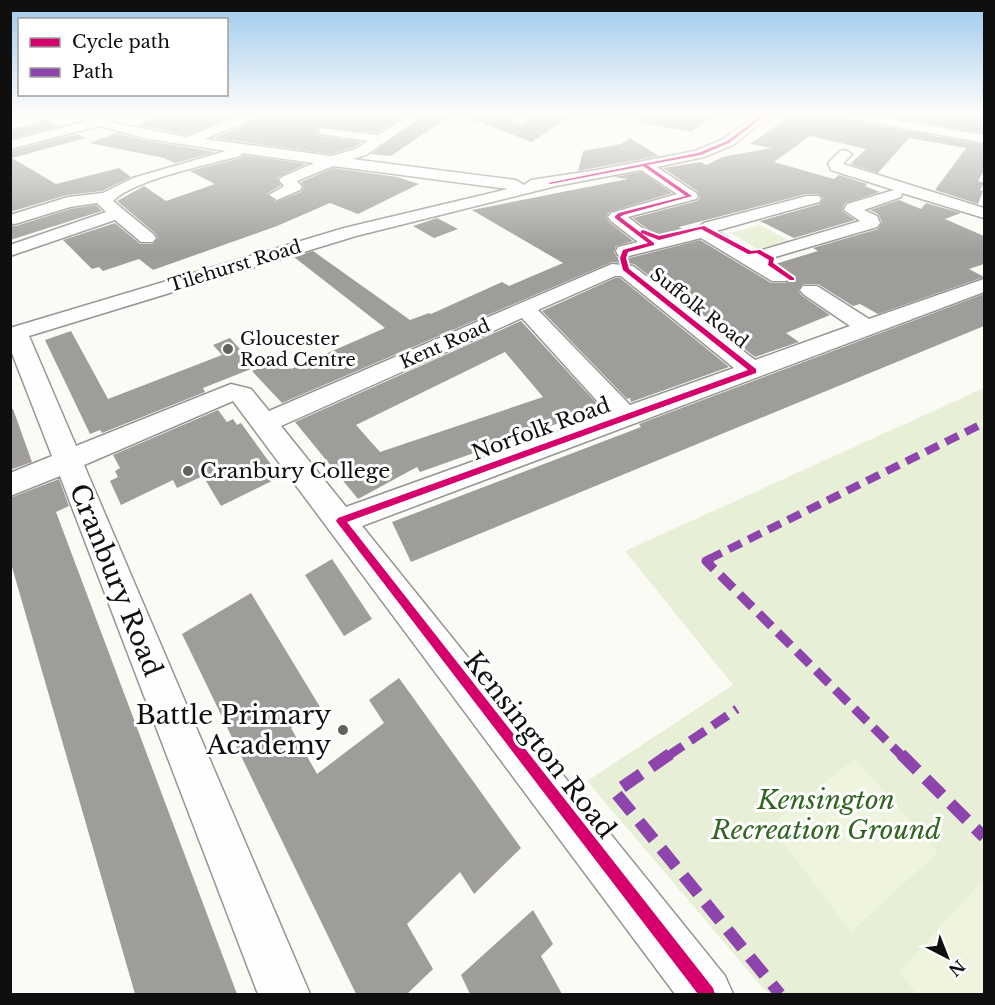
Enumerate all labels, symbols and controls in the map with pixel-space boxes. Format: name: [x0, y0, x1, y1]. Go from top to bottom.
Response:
legend: [18, 18, 228, 96]
text: Cycle path: [72, 31, 170, 53]
text: Path: [72, 61, 113, 83]
street label: Tilehurst Road: [166, 235, 304, 297]
street label: Suffolk Road: [646, 263, 752, 353]
street label: Kent Road: [397, 314, 493, 374]
place label: Gloucester Road Centre: [240, 328, 356, 371]
marker: Gloucester Road Centre: [221, 342, 235, 356]
street label: Norfolk Road: [468, 392, 614, 466]
place label: Cranbury College: [200, 458, 390, 484]
marker: Cranbury College: [181, 464, 195, 478]
street label: Cranbury Road: [63, 479, 169, 681]
street label: Kensington Road: [457, 645, 623, 845]
place label: Battle Primary Academy: [136, 699, 331, 761]
marker: Battle Primary Academy: [336, 723, 350, 737]
park label: Kensington Recreation Ground: [710, 784, 941, 846]
north arrow: [917, 927, 977, 987]
text: N: [945, 956, 969, 981]

